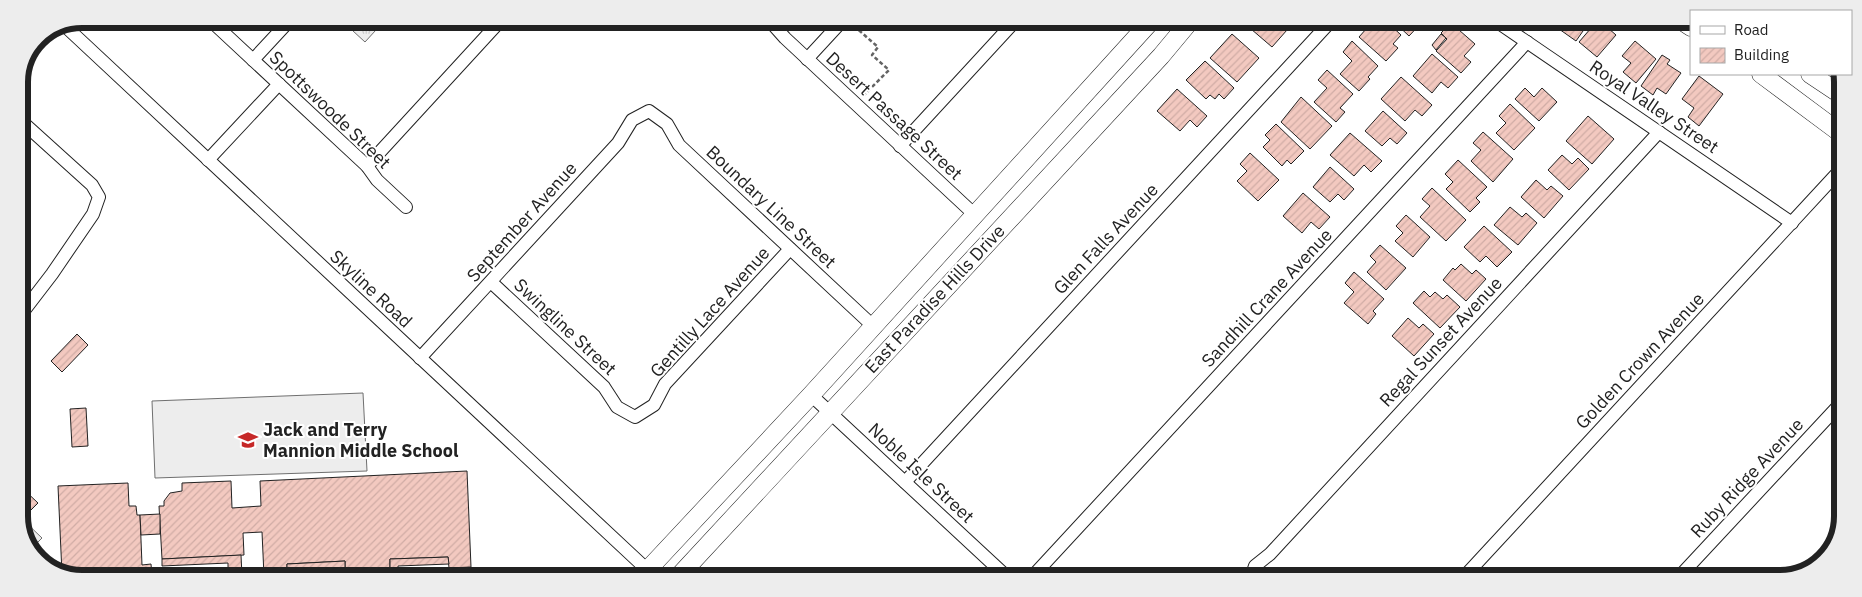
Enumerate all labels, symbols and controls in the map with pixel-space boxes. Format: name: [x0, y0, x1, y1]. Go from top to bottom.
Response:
legend: [1690, 10, 1852, 75]
text: Road: [1734, 20, 1769, 39]
text: Building: [1734, 45, 1789, 64]
street label: Spottswoode Street: [265, 46, 396, 173]
street label: Desert Passage Street: [821, 46, 967, 185]
street label: Royal Valley Street: [1585, 55, 1723, 158]
street label: Boundary Line Street: [701, 140, 841, 273]
street label: September Avenue: [462, 157, 582, 287]
street label: Glen Falls Avenue: [1048, 178, 1163, 299]
street label: East Paradise Hills Drive: [860, 219, 1010, 378]
street label: Sandhill Crane Avenue: [1196, 223, 1337, 372]
street label: Gentilly Lace Avenue: [645, 241, 774, 382]
street label: Skyline Road: [325, 245, 417, 333]
street label: Regal Sunset Avenue: [1374, 272, 1507, 412]
street label: Swingline Street: [509, 273, 621, 380]
street label: Golden Crown Avenue: [1570, 288, 1709, 434]
street label: Ruby Ridge Avenue: [1685, 413, 1808, 542]
place label: Jack and Terry Mannion Middle School: [263, 418, 459, 462]
street label: Noble Isle Street: [864, 418, 979, 528]
school or university icon: Jack and Terry Mannion Middle School: [237, 429, 259, 451]

